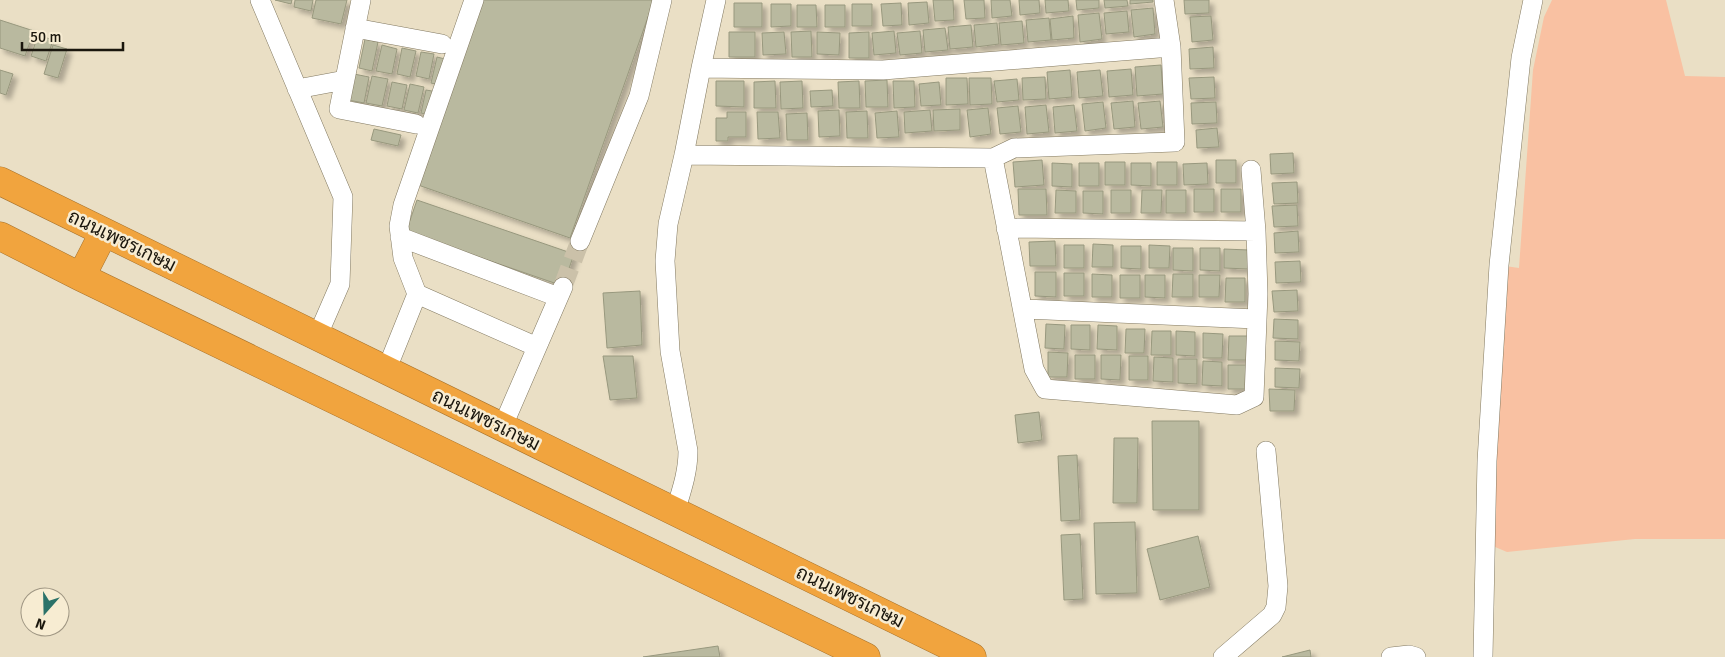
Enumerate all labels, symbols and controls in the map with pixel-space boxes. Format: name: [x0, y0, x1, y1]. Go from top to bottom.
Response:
scale bar: [22, 20, 124, 52]
text: 50 m: [30, 28, 61, 46]
street label: ถนนเพชรเกษม: [64, 205, 180, 277]
street label: ถนนเพชรเกษม: [428, 384, 544, 456]
street label: ถนนเพชรเกษม: [792, 561, 908, 633]
north arrow: [20, 587, 70, 637]
text: N: [33, 614, 48, 633]

